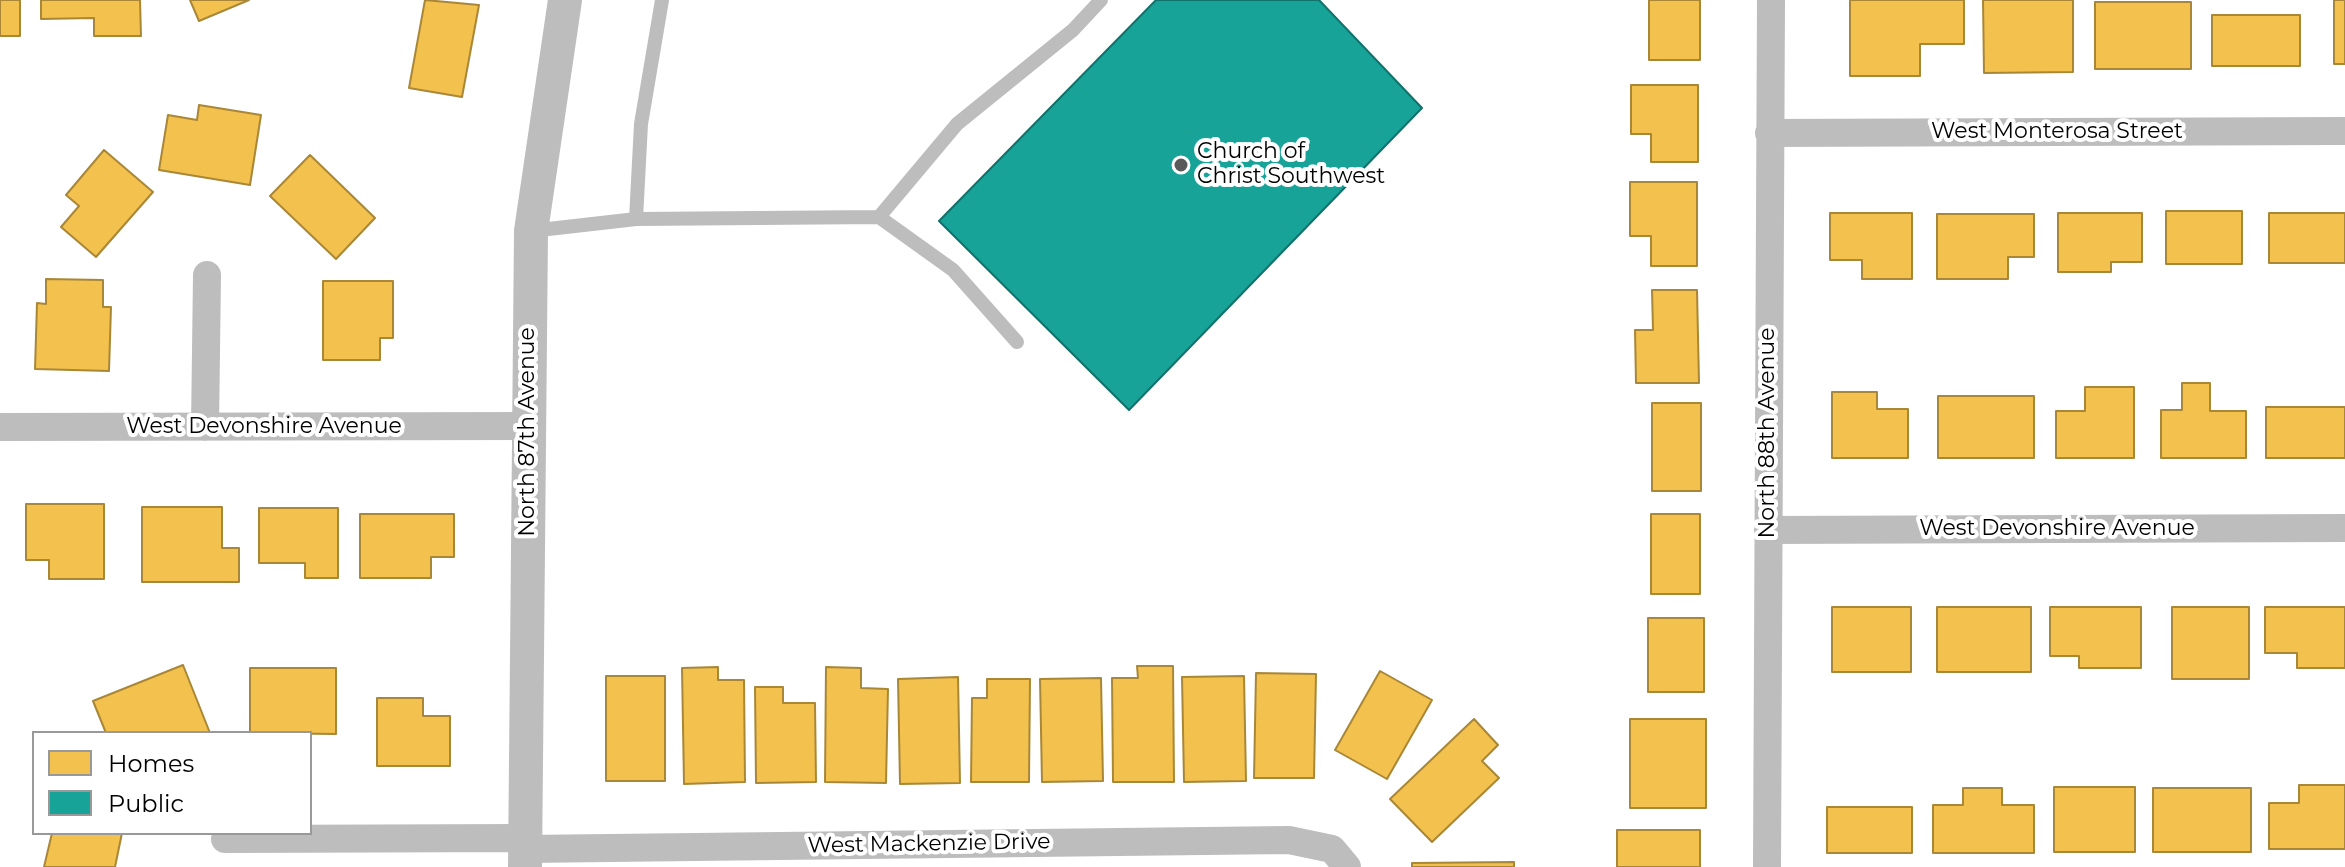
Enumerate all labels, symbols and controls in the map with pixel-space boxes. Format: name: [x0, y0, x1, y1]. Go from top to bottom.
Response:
street label: West Monterosa Street: [1931, 119, 2183, 145]
place label: Church of Christ Southwest: [1197, 139, 1385, 190]
marker: Church of Christ Southwest: [1172, 156, 1190, 174]
street label: North 87th Avenue: [515, 327, 541, 537]
street label: North 88th Avenue: [1755, 327, 1781, 539]
street label: West Devonshire Avenue: [126, 414, 402, 440]
street label: West Devonshire Avenue: [1919, 516, 2195, 542]
legend: [32, 731, 312, 835]
text: Homes: [108, 749, 194, 778]
text: Public: [108, 789, 184, 818]
street label: West Mackenzie Drive: [807, 829, 1051, 859]

